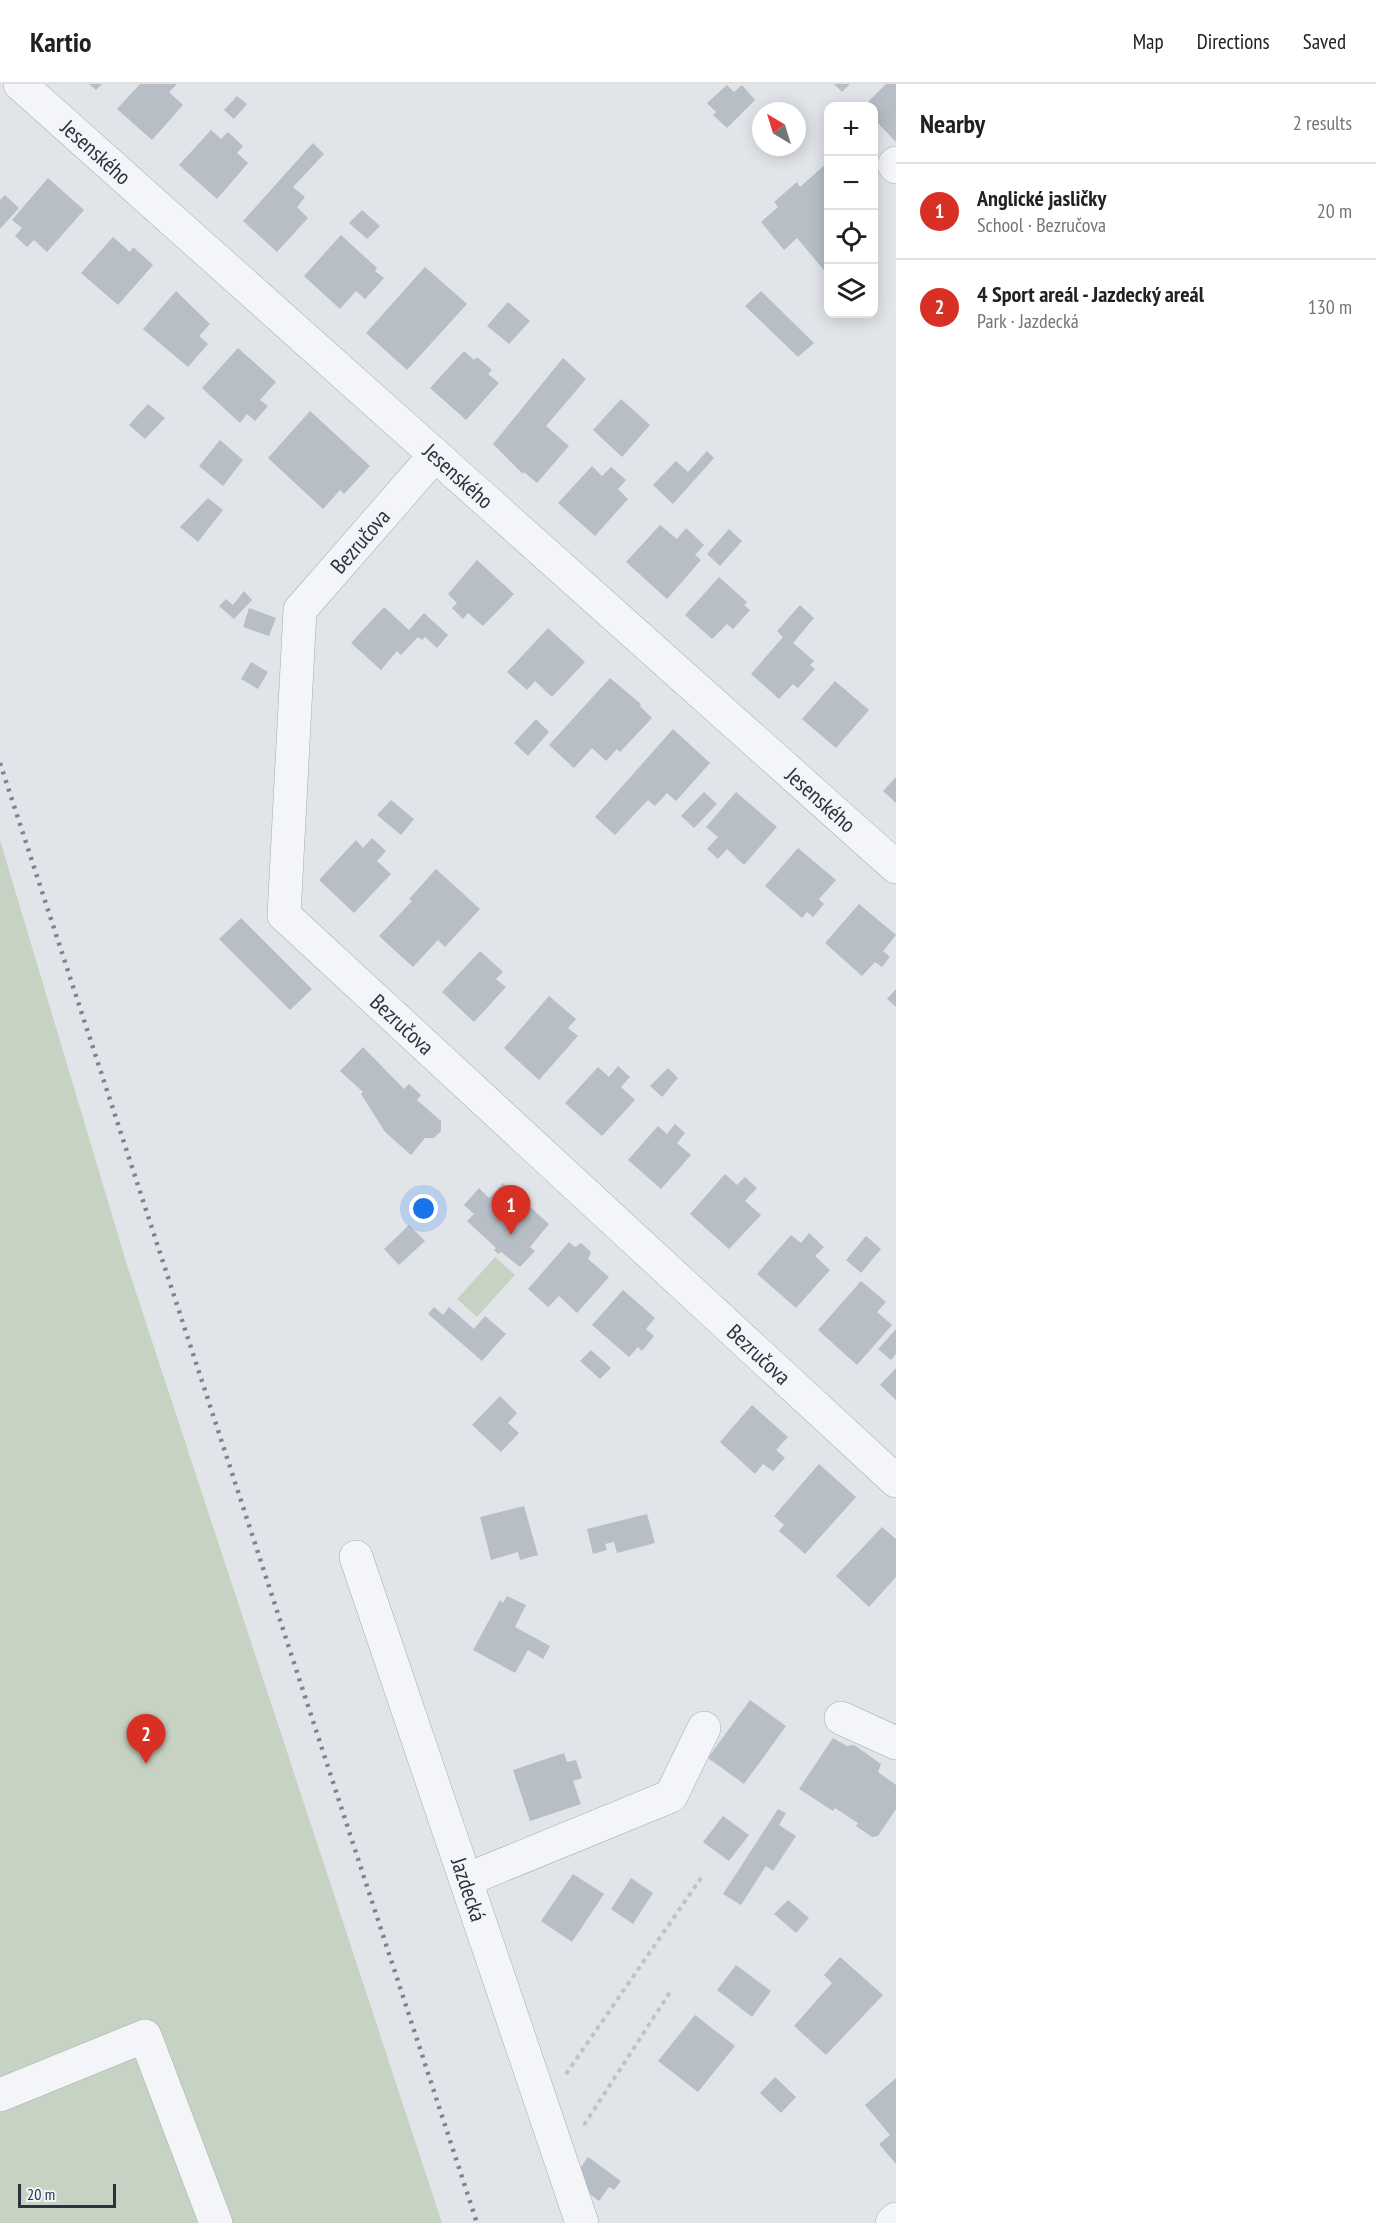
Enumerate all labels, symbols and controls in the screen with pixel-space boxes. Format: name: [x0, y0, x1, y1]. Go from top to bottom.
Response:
text: Kartio: [30, 23, 92, 60]
text: Map: [1133, 28, 1164, 55]
text: Directions: [1197, 28, 1270, 55]
text: Saved: [1303, 28, 1346, 55]
north arrow: [752, 102, 806, 156]
map controls: [824, 102, 878, 318]
button: +: [824, 102, 878, 156]
text: Nearby: [920, 107, 985, 140]
text: 2 results: [1293, 110, 1352, 136]
street label: Jesenského: [54, 113, 137, 191]
button: −: [824, 156, 878, 210]
text: Anglické jasličky: [977, 184, 1106, 212]
text: 1: [935, 198, 944, 224]
text: 20 m: [1317, 198, 1352, 224]
button: locate: [824, 210, 878, 264]
text: School · Bezručova: [977, 212, 1106, 238]
button: layers: [824, 264, 878, 318]
text: 4 Sport areál - Jazdecký areál: [977, 280, 1204, 308]
text: 2: [935, 294, 944, 320]
text: 130 m: [1308, 294, 1352, 320]
text: Park · Jazdecká: [977, 308, 1079, 334]
street label: Jesenského: [417, 437, 499, 515]
street label: Bezručova: [324, 503, 396, 579]
street label: Jesenského: [779, 760, 862, 838]
street label: Bezručova: [364, 988, 440, 1061]
pin: 1: [492, 1186, 530, 1235]
your location: [409, 1194, 438, 1223]
street label: Bezručova: [721, 1318, 797, 1391]
pin: 2: [126, 1714, 166, 1764]
street label: Jazdecká: [445, 1853, 493, 1925]
scale bar: [18, 2181, 116, 2208]
text: 20 m: [27, 2184, 55, 2204]

